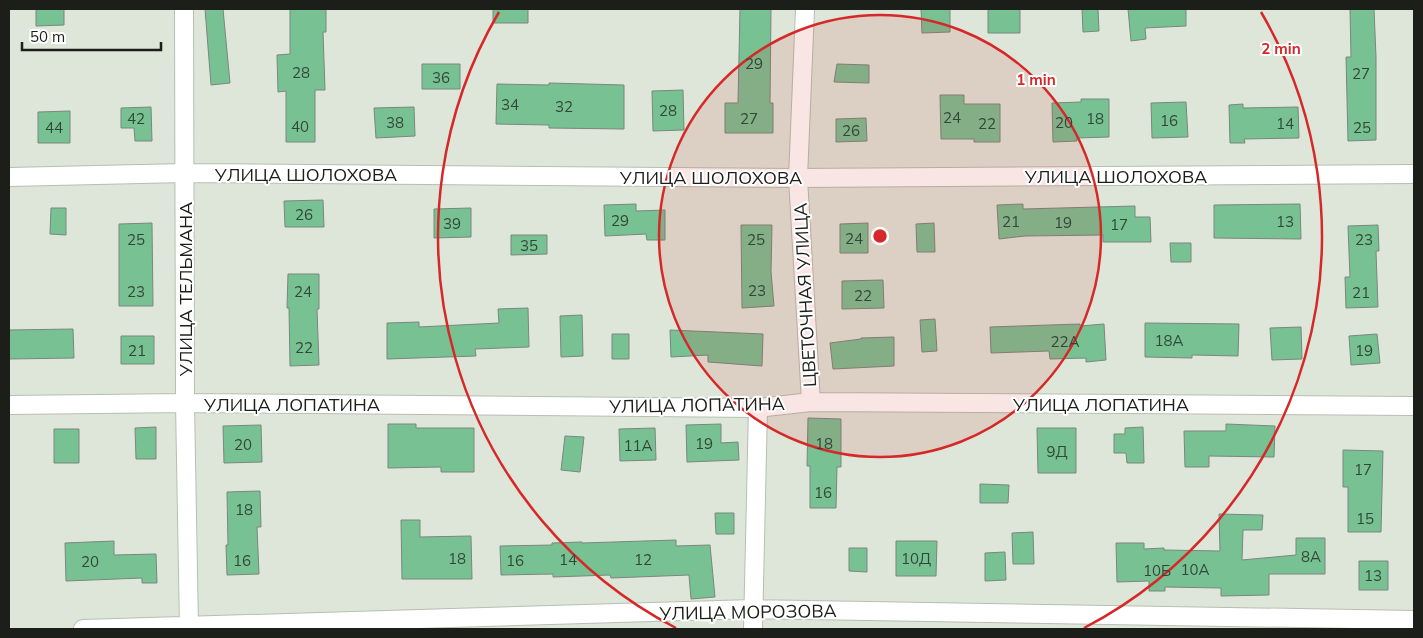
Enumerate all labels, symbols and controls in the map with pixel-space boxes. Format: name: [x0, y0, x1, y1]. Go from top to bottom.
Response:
scale bar: [22, 20, 161, 52]
text: 50 m: [30, 27, 65, 46]
text: 2 min: [1261, 39, 1301, 58]
house number: 29: [745, 54, 763, 73]
house number: 28: [292, 63, 310, 82]
house number: 27: [1352, 64, 1370, 83]
house number: 36: [432, 68, 450, 87]
text: 1 min: [1016, 70, 1056, 89]
house number: 34: [501, 95, 519, 114]
house number: 32: [555, 97, 573, 116]
house number: 28: [659, 101, 677, 120]
house number: 24: [943, 108, 961, 127]
house number: 42: [127, 109, 145, 128]
house number: 27: [740, 109, 758, 128]
house number: 18: [1086, 109, 1104, 128]
house number: 16: [1160, 111, 1178, 130]
house number: 38: [386, 113, 404, 132]
house number: 20: [1055, 113, 1073, 132]
house number: 22: [978, 114, 996, 133]
house number: 14: [1276, 114, 1294, 133]
house number: 40: [291, 117, 309, 136]
house number: 44: [45, 118, 63, 137]
house number: 25: [1353, 118, 1371, 137]
house number: 26: [842, 121, 860, 140]
street label: УЛИЦА ШОЛОХОВА: [214, 163, 397, 186]
street label: УЛИЦА ШОЛОХОВА: [1024, 165, 1207, 188]
street label: УЛИЦА ШОЛОХОВА: [619, 166, 802, 189]
street label: УЛИЦА ТЕЛЬМАНА: [174, 202, 197, 377]
street label: ЦВЕТОЧНАЯ УЛИЦА: [789, 202, 821, 388]
house number: 26: [295, 205, 313, 224]
house number: 29: [611, 211, 629, 230]
house number: 21: [1002, 212, 1020, 231]
house number: 13: [1276, 212, 1294, 231]
house number: 19: [1054, 213, 1072, 232]
house number: 39: [443, 214, 461, 233]
house number: 17: [1110, 215, 1128, 234]
centre of rings: [871, 227, 889, 245]
house number: 24: [845, 229, 863, 248]
house number: 25: [127, 230, 145, 249]
house number: 25: [747, 230, 765, 249]
house number: 23: [1355, 230, 1373, 249]
house number: 35: [520, 236, 538, 255]
house number: 23: [748, 281, 766, 300]
house number: 23: [127, 282, 145, 301]
house number: 24: [294, 282, 312, 301]
house number: 21: [1352, 283, 1370, 302]
house number: 22: [854, 286, 872, 305]
house number: 18А: [1154, 331, 1184, 350]
house number: 22А: [1050, 332, 1080, 351]
house number: 22: [295, 338, 313, 357]
house number: 21: [128, 341, 146, 360]
house number: 19: [1355, 341, 1373, 360]
street label: УЛИЦА ЛОПАТИНА: [608, 392, 785, 418]
street label: УЛИЦА ЛОПАТИНА: [203, 393, 380, 416]
street label: УЛИЦА ЛОПАТИНА: [1012, 393, 1189, 416]
house number: 19: [695, 434, 713, 453]
house number: 18: [815, 434, 833, 453]
house number: 20: [234, 435, 252, 454]
house number: 11А: [623, 436, 653, 455]
house number: 9Д: [1046, 442, 1068, 461]
house number: 17: [1354, 460, 1372, 479]
house number: 16: [814, 483, 832, 502]
house number: 18: [235, 500, 253, 519]
house number: 15: [1356, 509, 1374, 528]
house number: 8А: [1301, 547, 1321, 566]
house number: 18: [448, 549, 466, 568]
house number: 10Д: [901, 549, 931, 568]
house number: 14: [559, 550, 577, 569]
house number: 12: [634, 550, 652, 569]
house number: 16: [233, 551, 251, 570]
house number: 16: [506, 551, 524, 570]
house number: 20: [81, 552, 99, 571]
house number: 10А: [1180, 560, 1210, 579]
house number: 10Б: [1143, 561, 1171, 580]
house number: 13: [1364, 566, 1382, 585]
street label: УЛИЦА МОРОЗОВА: [658, 599, 837, 625]

